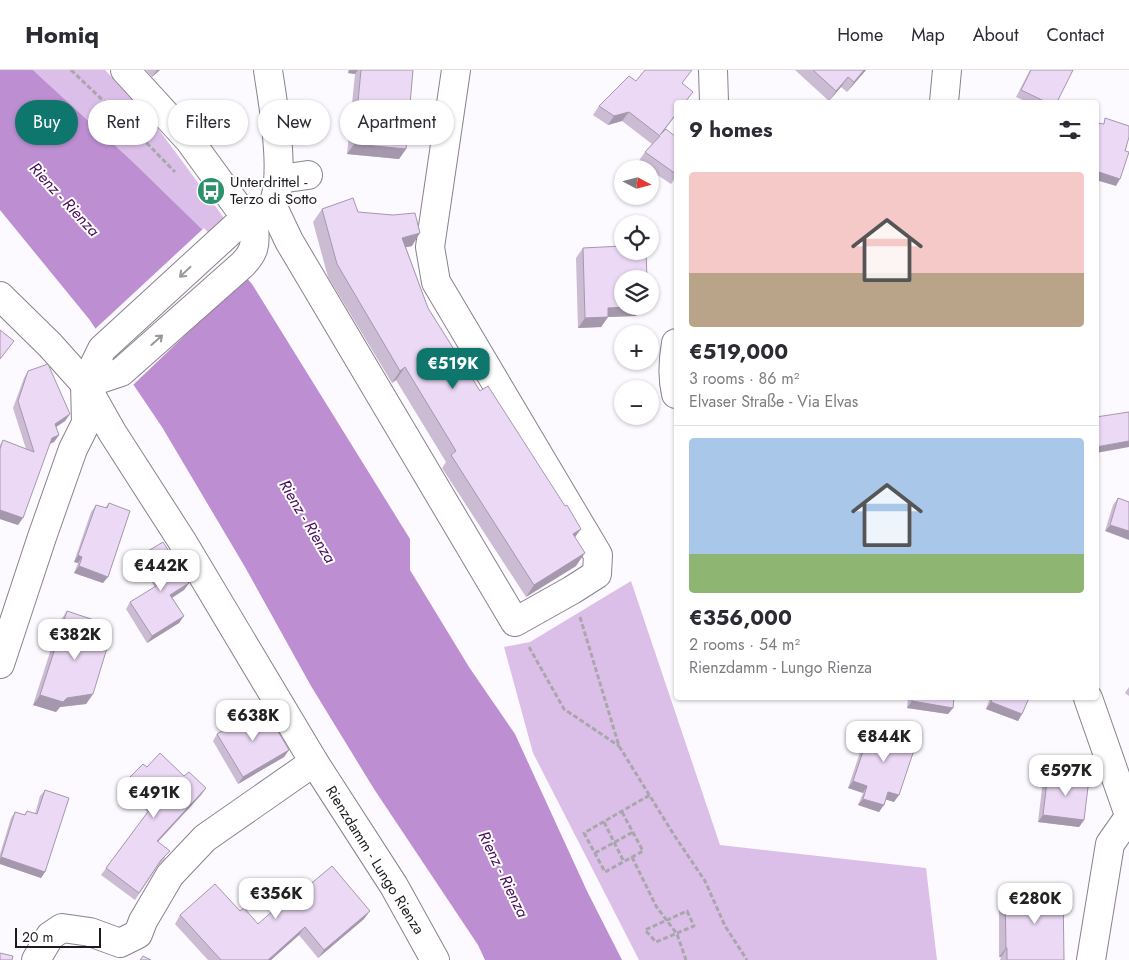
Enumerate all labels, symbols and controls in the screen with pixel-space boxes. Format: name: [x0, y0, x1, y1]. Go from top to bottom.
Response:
text: Homiq: [25, 17, 99, 52]
text: Home: [837, 22, 883, 48]
text: Map: [911, 22, 945, 48]
text: About: [973, 22, 1018, 48]
text: Contact: [1046, 22, 1104, 48]
chip: Buy: [15, 100, 78, 145]
chip: Rent: [88, 100, 158, 145]
chip: Filters: [168, 100, 248, 145]
chip: New: [258, 100, 330, 145]
chip: Apartment: [340, 100, 454, 145]
text: 9 homes: [689, 115, 773, 145]
icon: filters: [1056, 116, 1084, 144]
water label: Rienz - Rienza: [24, 157, 105, 242]
north arrow: [614, 160, 659, 205]
map controls: [614, 160, 659, 425]
place label: Unterdrittel - Terzo di Sotto: [230, 171, 317, 210]
bus stop icon: Unterdrittel - Terzo di Sotto: [196, 176, 226, 206]
icon: home: [842, 205, 932, 295]
button: locate: [614, 215, 659, 260]
one-way arrow: [178, 266, 191, 278]
button: layers: [614, 270, 659, 315]
button: +: [614, 325, 659, 370]
one-way arrow: [151, 334, 164, 346]
text: €519,000: [689, 337, 788, 367]
pin: €519K: [418, 348, 488, 390]
text: €519K: [428, 352, 478, 375]
text: 3 rooms · 86 m²: [689, 367, 799, 390]
button: −: [614, 380, 659, 425]
text: Elvaser Straße - Via Elvas: [689, 390, 858, 413]
icon: home: [842, 470, 932, 560]
water label: Rienz - Rienza: [274, 475, 342, 567]
pin: €442K: [126, 550, 196, 592]
text: €442K: [134, 554, 188, 577]
text: €356,000: [689, 603, 792, 633]
pin: €382K: [40, 618, 110, 661]
text: €382K: [49, 623, 101, 646]
text: 2 rooms · 54 m²: [689, 633, 800, 656]
text: Rienzdamm - Lungo Rienza: [689, 656, 872, 679]
pin: €638K: [218, 700, 288, 742]
text: €638K: [227, 704, 279, 727]
pin: €844K: [849, 720, 919, 763]
text: €844K: [857, 725, 911, 748]
pin: €597K: [1031, 754, 1101, 797]
text: €597K: [1040, 759, 1092, 782]
pin: €491K: [119, 776, 189, 819]
text: €491K: [128, 781, 180, 804]
street label: Rienzdamm - Lungo Rienza: [320, 781, 430, 939]
water label: Rienz - Rienza: [473, 827, 534, 922]
pin: €356K: [241, 878, 311, 920]
text: €356K: [250, 882, 302, 905]
pin: €280K: [1000, 882, 1070, 925]
text: €280K: [1009, 887, 1061, 910]
scale bar: [15, 925, 101, 948]
text: 20 m: [22, 927, 54, 947]

